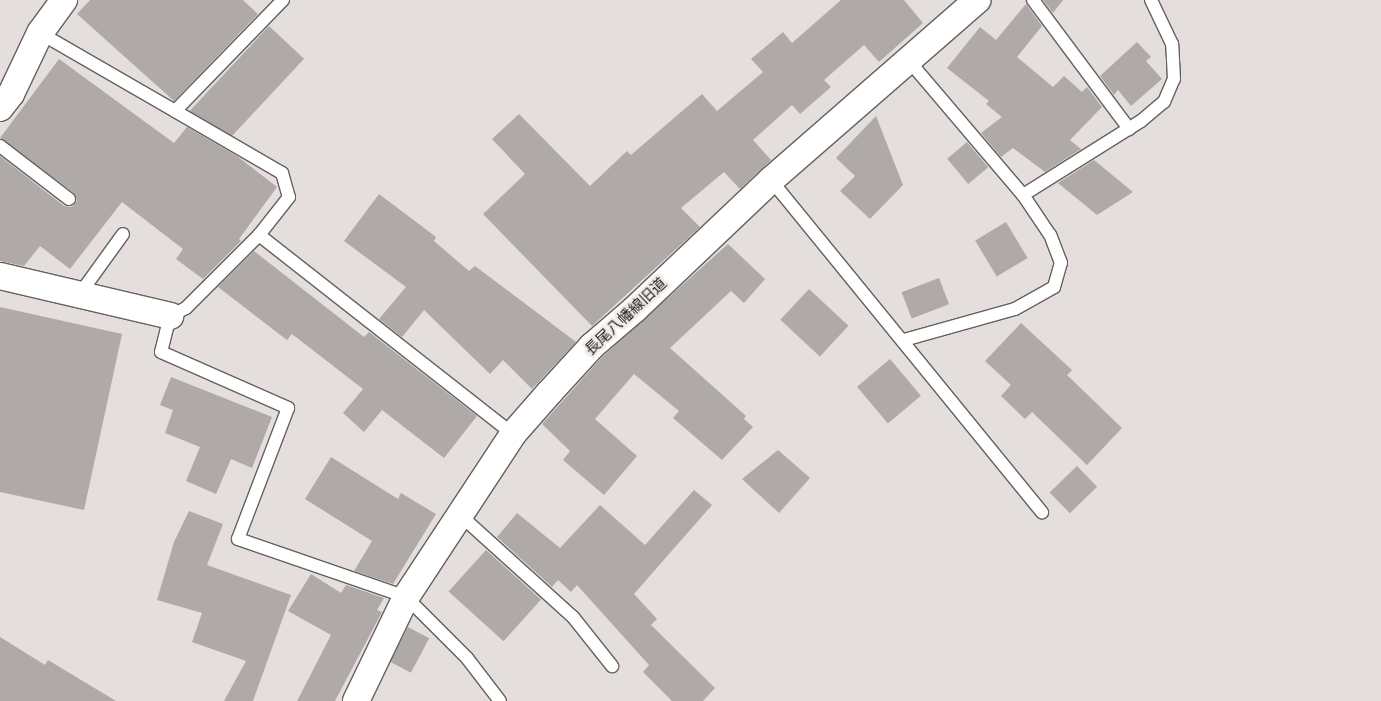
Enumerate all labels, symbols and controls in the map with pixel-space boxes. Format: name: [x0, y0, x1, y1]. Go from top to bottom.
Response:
street label: 長尾八幡線旧道: [581, 275, 671, 359]

